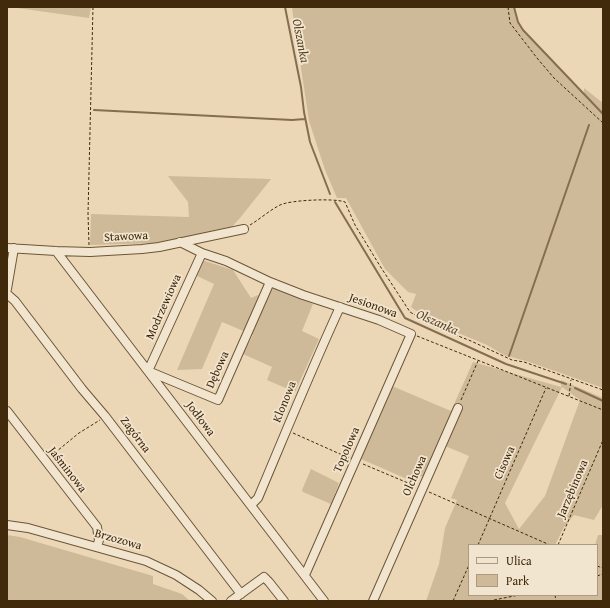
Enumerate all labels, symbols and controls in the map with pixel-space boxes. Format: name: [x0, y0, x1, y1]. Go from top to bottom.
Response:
water label: Olszanka: [288, 18, 312, 64]
street label: Stawowa: [104, 229, 148, 245]
street label: Modrzewiowa: [143, 272, 185, 342]
street label: Jesionowa: [347, 291, 399, 321]
water label: Olszanka: [414, 307, 460, 339]
street label: Dębowa: [203, 349, 233, 391]
street label: Klonowa: [270, 379, 300, 425]
street label: Jodłowa: [182, 399, 218, 439]
street label: Zagórna: [117, 414, 153, 456]
street label: Topolowa: [331, 425, 363, 475]
street label: Jaśminowa: [45, 444, 89, 496]
street label: Cisowa: [491, 444, 519, 482]
street label: Olchowa: [400, 454, 430, 498]
street label: Jarzębinowa: [554, 458, 592, 520]
street label: Brzozowa: [93, 526, 143, 554]
legend: [468, 544, 598, 596]
text: Ulica: [506, 552, 532, 569]
text: Park: [506, 572, 529, 589]

